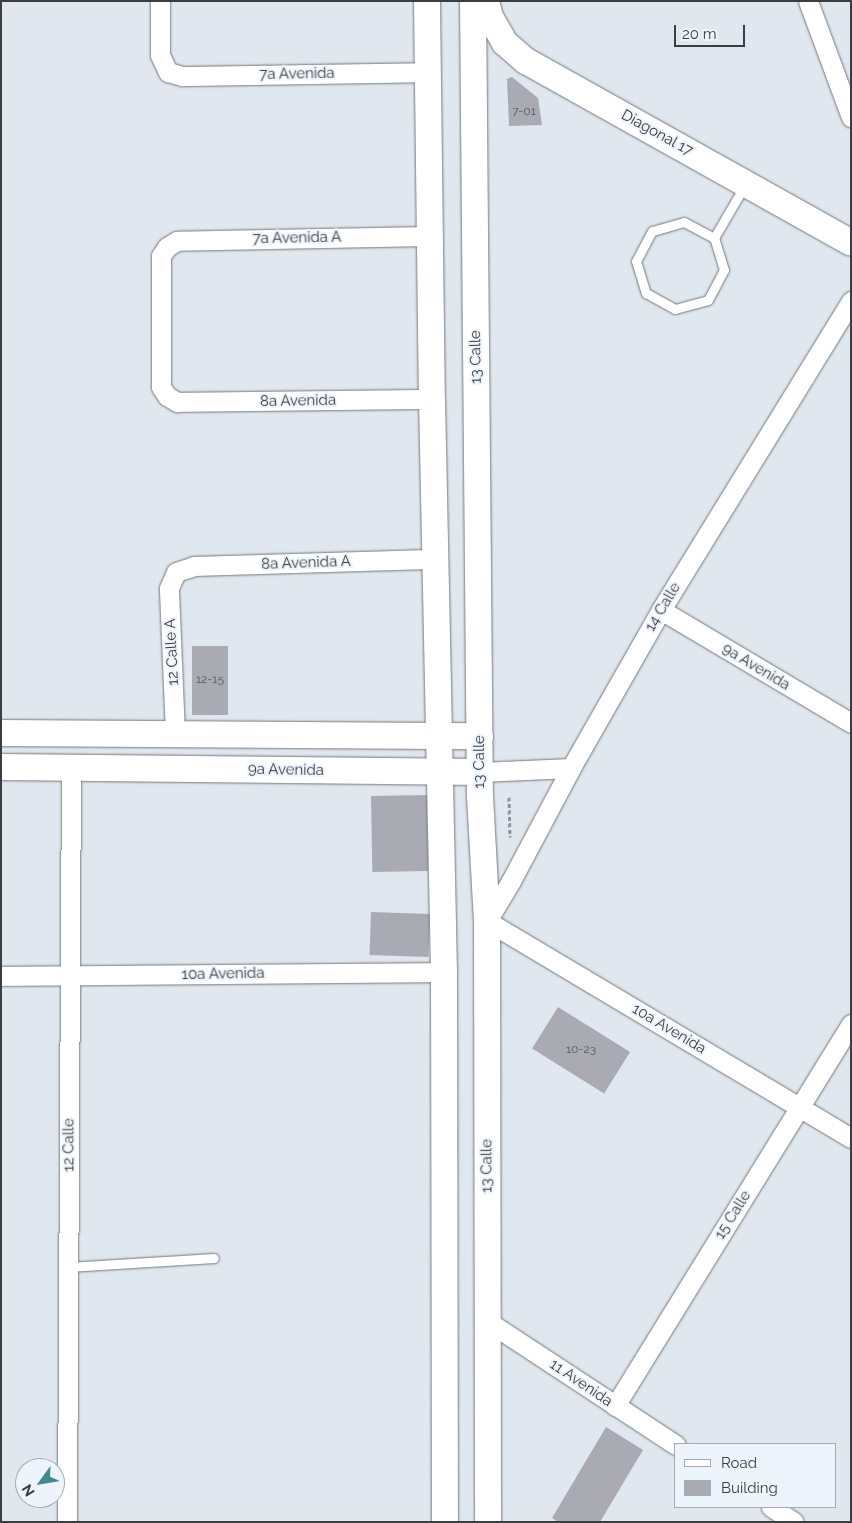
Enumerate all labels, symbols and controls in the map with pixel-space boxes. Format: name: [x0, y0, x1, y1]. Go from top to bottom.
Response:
scale bar: [677, 15, 748, 47]
text: 20 m: [682, 25, 717, 43]
street label: 7a Avenida: [259, 64, 335, 84]
house number: 7-01: [512, 105, 536, 119]
street label: Diagonal 17: [618, 106, 696, 160]
street label: 7a Avenida A: [252, 228, 342, 248]
street label: 13 Calle: [467, 330, 485, 384]
street label: 8a Avenida: [260, 391, 336, 411]
street label: 8a Avenida A: [260, 552, 352, 574]
street label: 14 Calle: [641, 579, 685, 635]
street label: 12 Calle A: [161, 618, 183, 686]
street label: 9a Avenida: [719, 640, 793, 694]
house number: 12-15: [196, 673, 224, 687]
street label: 13 Calle: [471, 735, 489, 789]
street label: 9a Avenida: [248, 760, 324, 780]
street label: 10a Avenida: [181, 964, 265, 984]
street label: 10a Avenida: [629, 1000, 709, 1058]
house number: 10-23: [566, 1043, 596, 1057]
street label: 12 Calle: [60, 1118, 78, 1172]
street label: 13 Calle: [478, 1139, 496, 1193]
street label: 15 Calle: [711, 1187, 755, 1243]
street label: 11 Avenida: [546, 1355, 616, 1411]
legend: [674, 1443, 837, 1508]
text: Road: [721, 1454, 757, 1472]
north arrow: [15, 1458, 65, 1508]
text: Building: [721, 1479, 778, 1497]
text: N: [19, 1482, 38, 1499]

